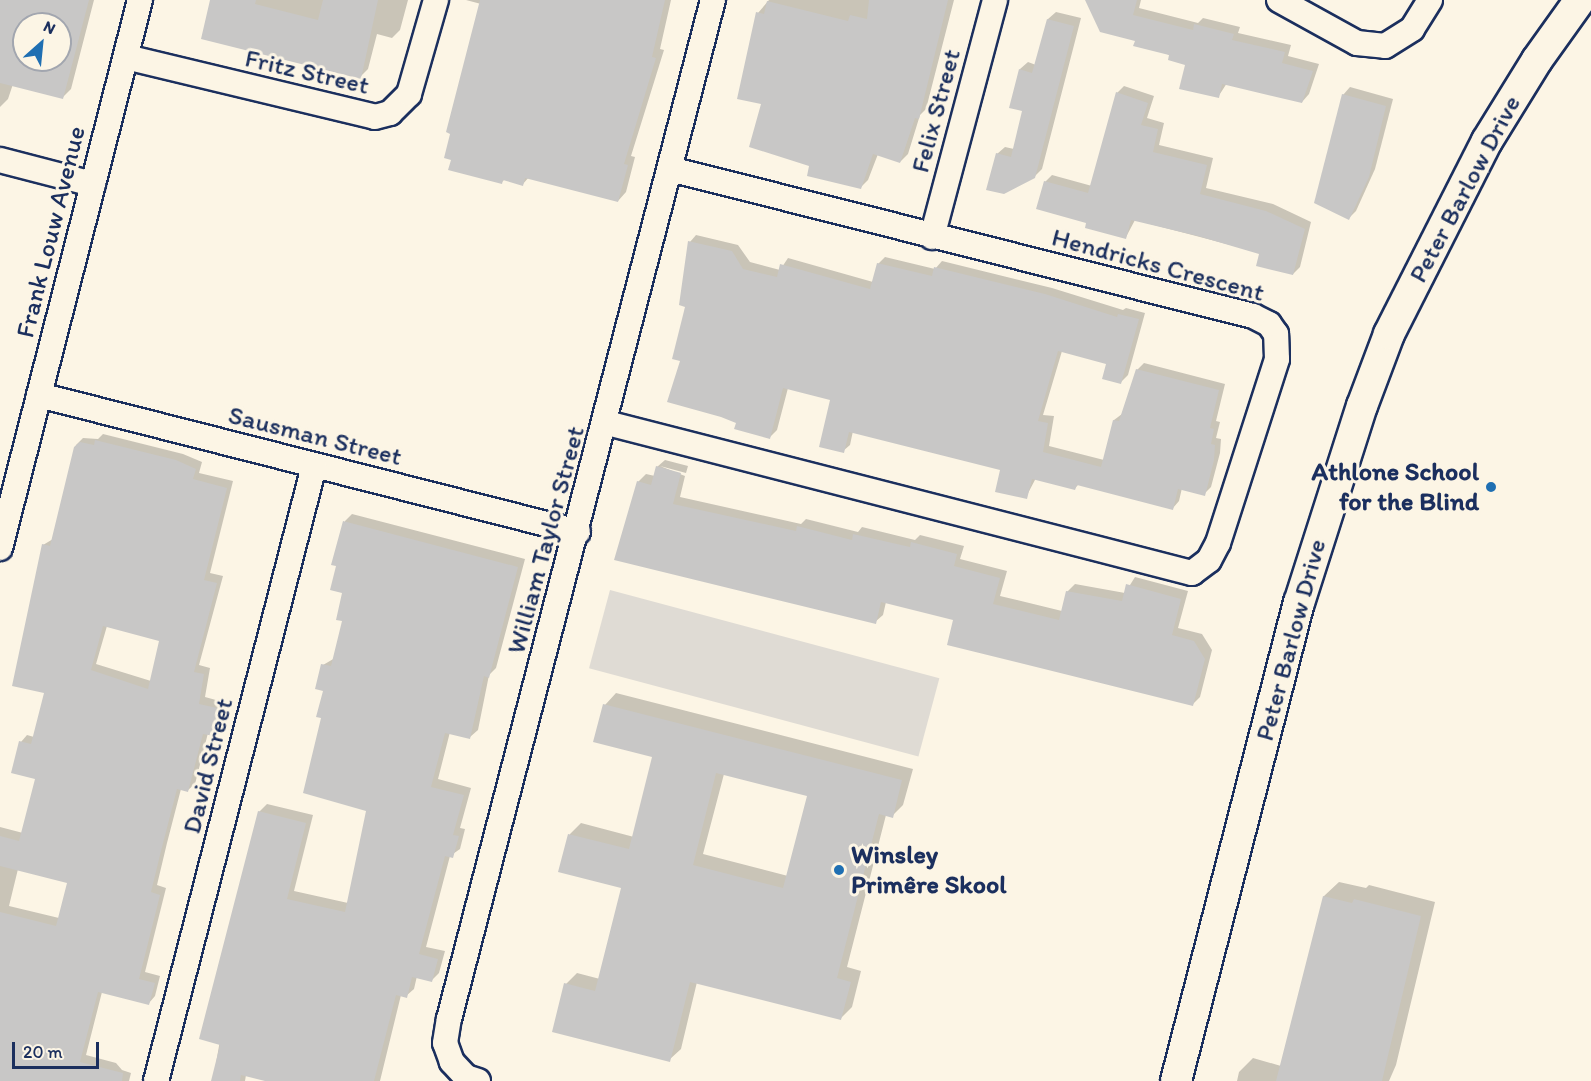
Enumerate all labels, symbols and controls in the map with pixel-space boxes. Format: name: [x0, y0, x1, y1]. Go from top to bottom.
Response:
north arrow: [12, 12, 72, 72]
text: N: [40, 16, 59, 38]
street label: Fritz Street: [242, 43, 372, 101]
street label: Felix Street: [905, 46, 967, 176]
street label: Peter Barlow Drive: [1402, 90, 1528, 288]
street label: Frank Louw Avenue: [10, 124, 92, 340]
street label: Hendricks Crescent: [1048, 222, 1268, 308]
street label: Sausman Street: [225, 399, 405, 473]
street label: William Taylor Street: [501, 423, 591, 657]
place label: Athlone School for the Blind: [1312, 456, 1479, 518]
marker: Athlone School for the Blind: [1484, 480, 1498, 494]
street label: Peter Barlow Drive: [1249, 536, 1333, 744]
street label: David Street: [176, 695, 240, 837]
place label: Winsley Primêre Skool: [851, 839, 1006, 900]
marker: Winsley Primêre Skool: [832, 863, 846, 877]
scale bar: [15, 1030, 102, 1068]
text: 20 m: [23, 1041, 63, 1063]

